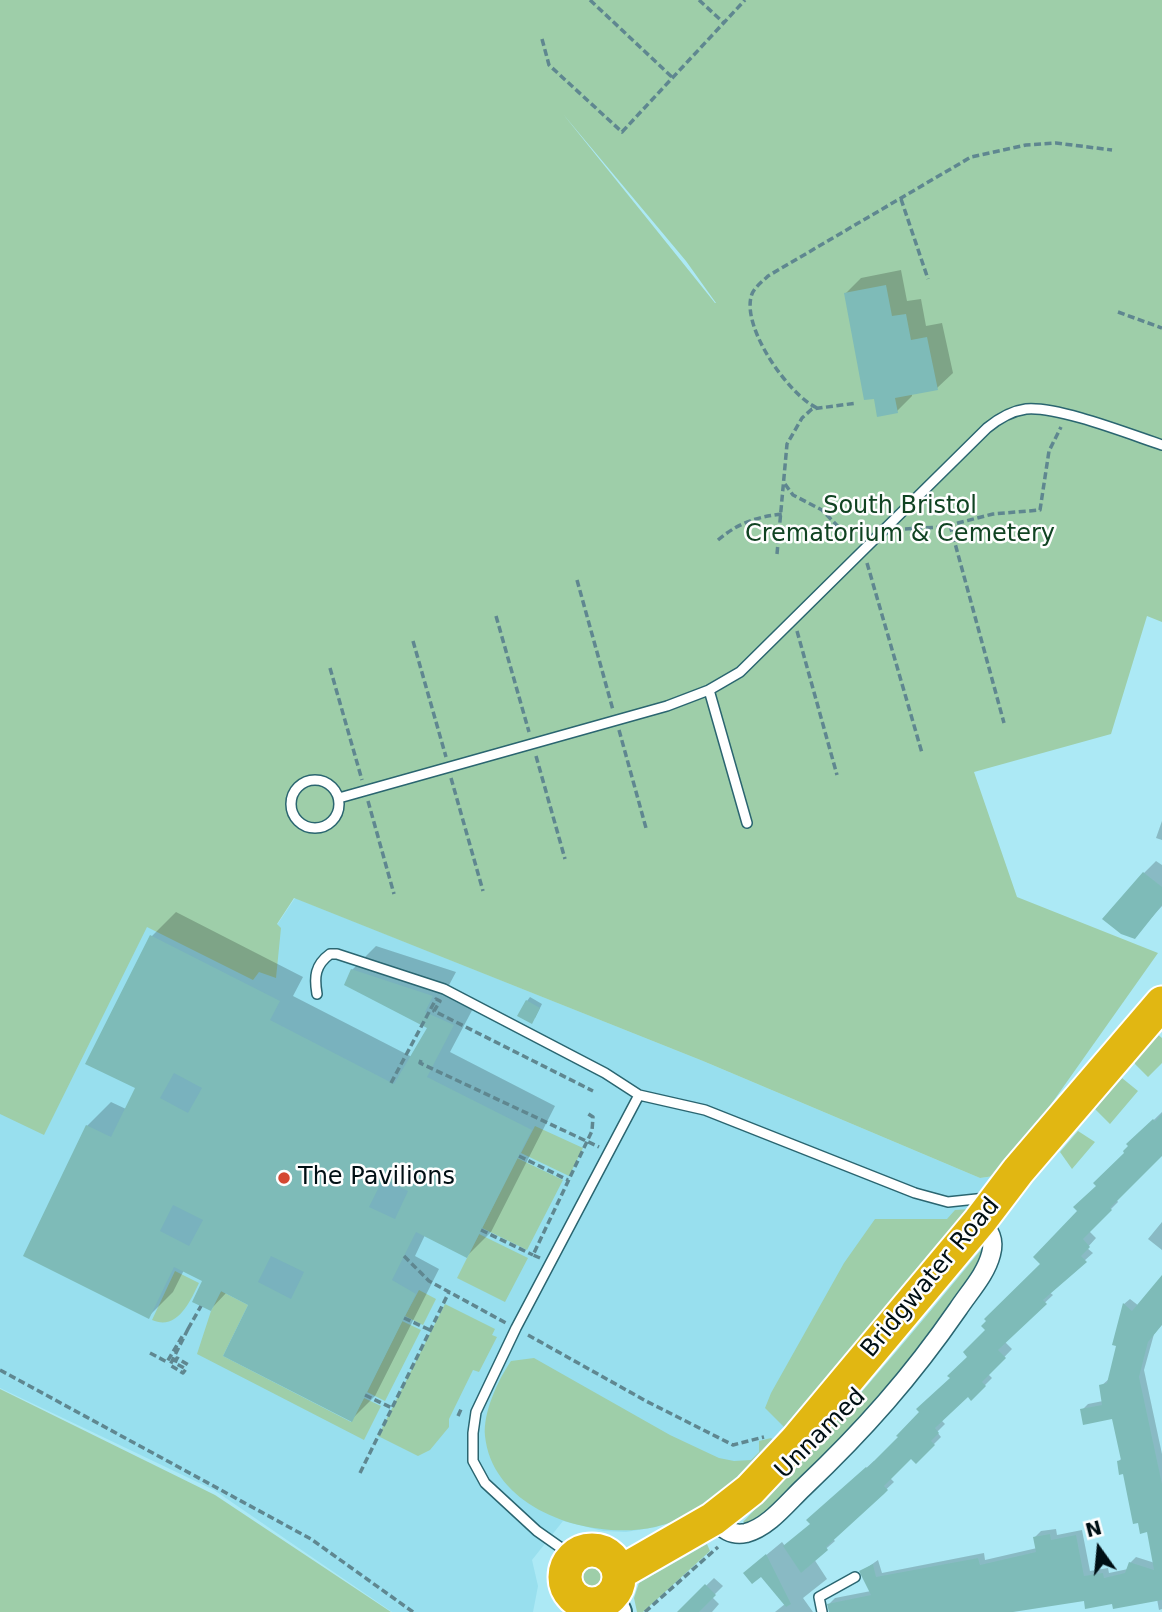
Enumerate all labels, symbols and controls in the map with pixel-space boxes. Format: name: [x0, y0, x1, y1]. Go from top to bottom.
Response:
park label: South Bristol Crematorium & Cemetery: [745, 493, 1055, 549]
place label: The Pavilions: [298, 1164, 455, 1192]
marker: The Pavilions: [276, 1170, 292, 1186]
street label: Bridgwater Road: [856, 1192, 1006, 1364]
street label: Unnamed: [770, 1383, 872, 1485]
north arrow: [1064, 1514, 1134, 1584]
text: N: [1083, 1516, 1104, 1541]

